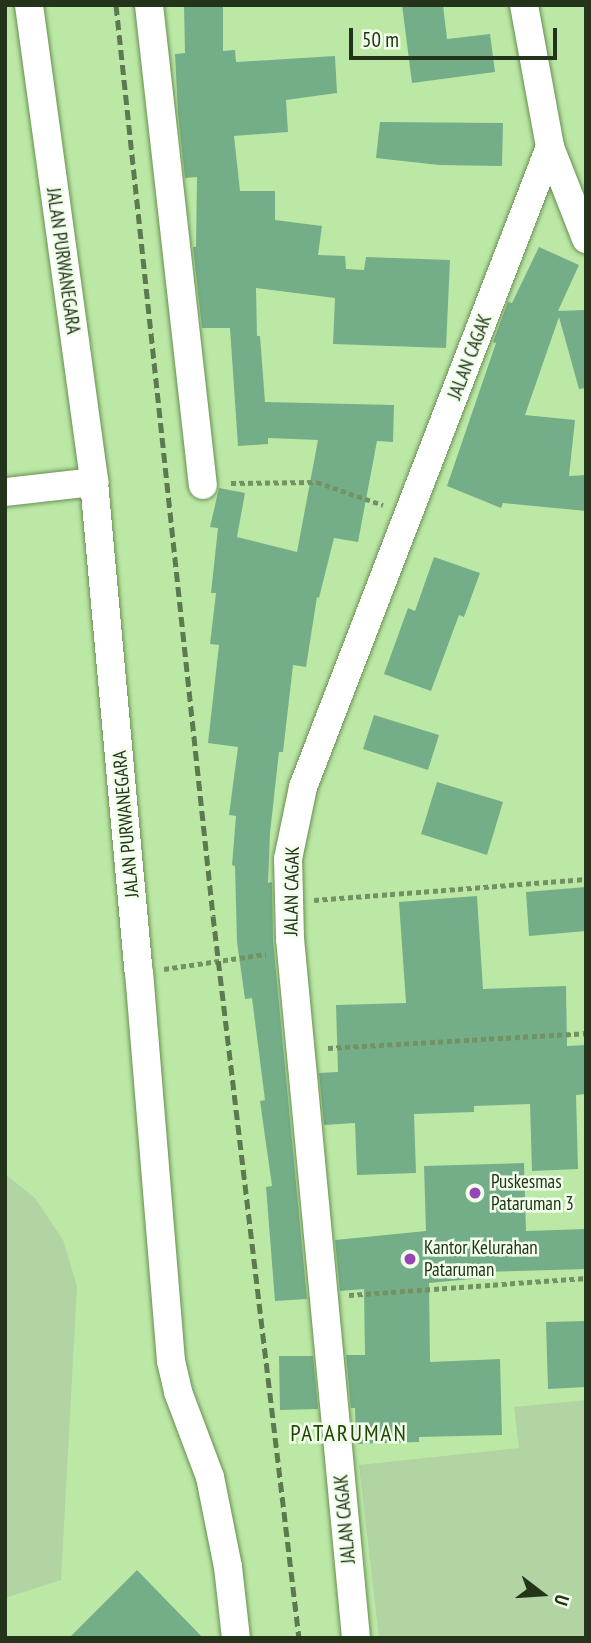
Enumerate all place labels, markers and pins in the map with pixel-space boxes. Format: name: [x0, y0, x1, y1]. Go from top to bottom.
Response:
place label: Puskesmas Pataruman 3: [491, 1171, 574, 1215]
marker: Puskesmas Pataruman 3: [465, 1183, 485, 1203]
place label: Kantor Kelurahan Pataruman: [424, 1237, 538, 1281]
marker: Kantor Kelurahan Pataruman: [402, 1251, 418, 1267]

